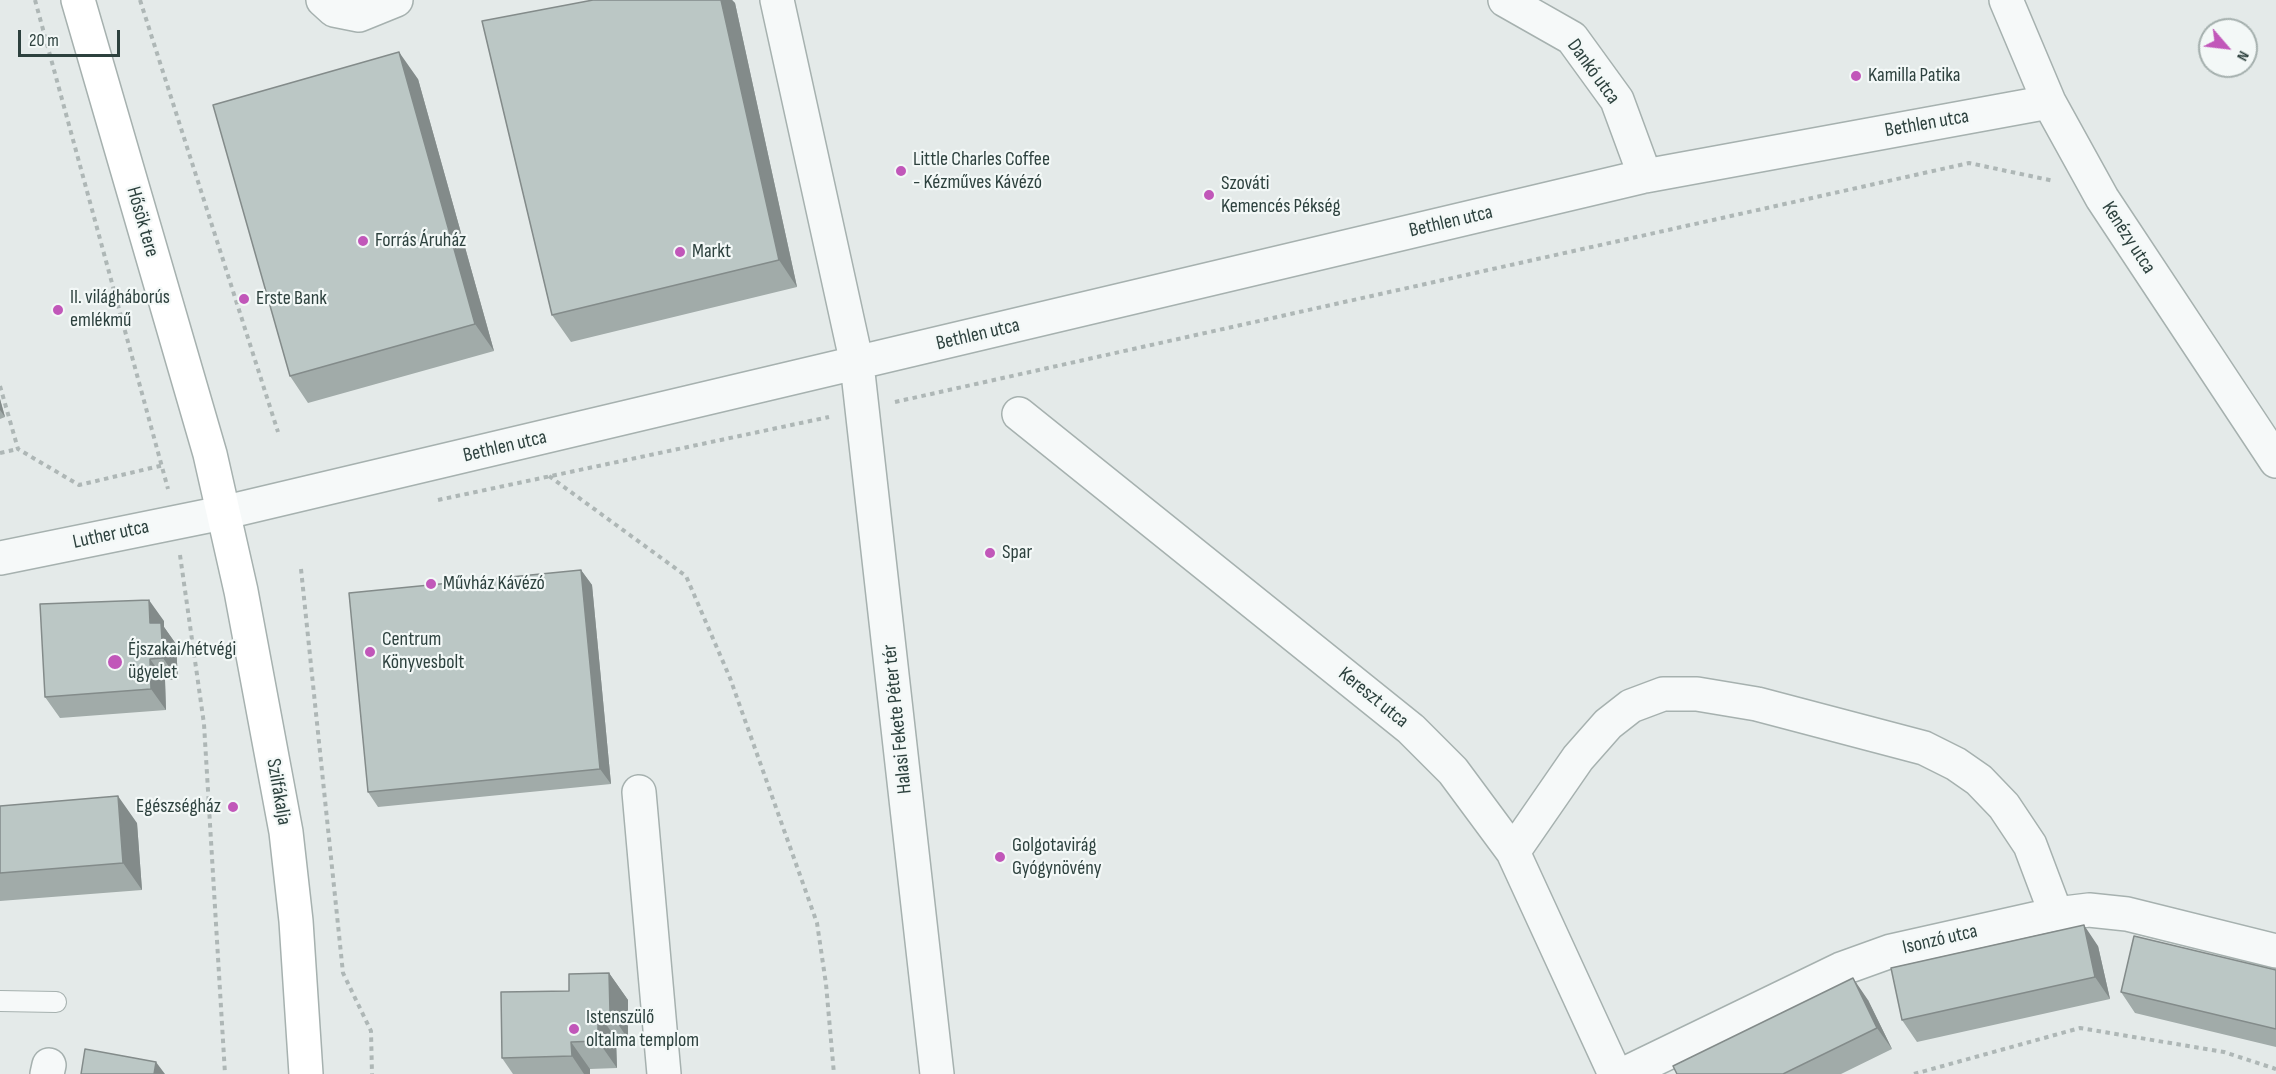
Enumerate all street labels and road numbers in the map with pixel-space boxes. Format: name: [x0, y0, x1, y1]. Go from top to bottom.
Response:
street label: Dankó utca: [1561, 35, 1625, 109]
street label: Bethlen utca: [1883, 105, 1971, 143]
street label: Hősök tere: [121, 184, 163, 260]
street label: Kenézy utca: [2096, 197, 2160, 279]
street label: Bethlen utca: [1407, 201, 1495, 243]
street label: Bethlen utca: [934, 314, 1022, 356]
street label: Bethlen utca: [461, 426, 549, 468]
street label: Luther utca: [71, 515, 151, 555]
street label: Halasi Fekete Péter tér: [878, 643, 918, 795]
street label: Kereszt utca: [1333, 662, 1413, 734]
street label: Szilfákalja: [260, 757, 296, 827]
street label: Isonzó utca: [1900, 920, 1980, 960]

